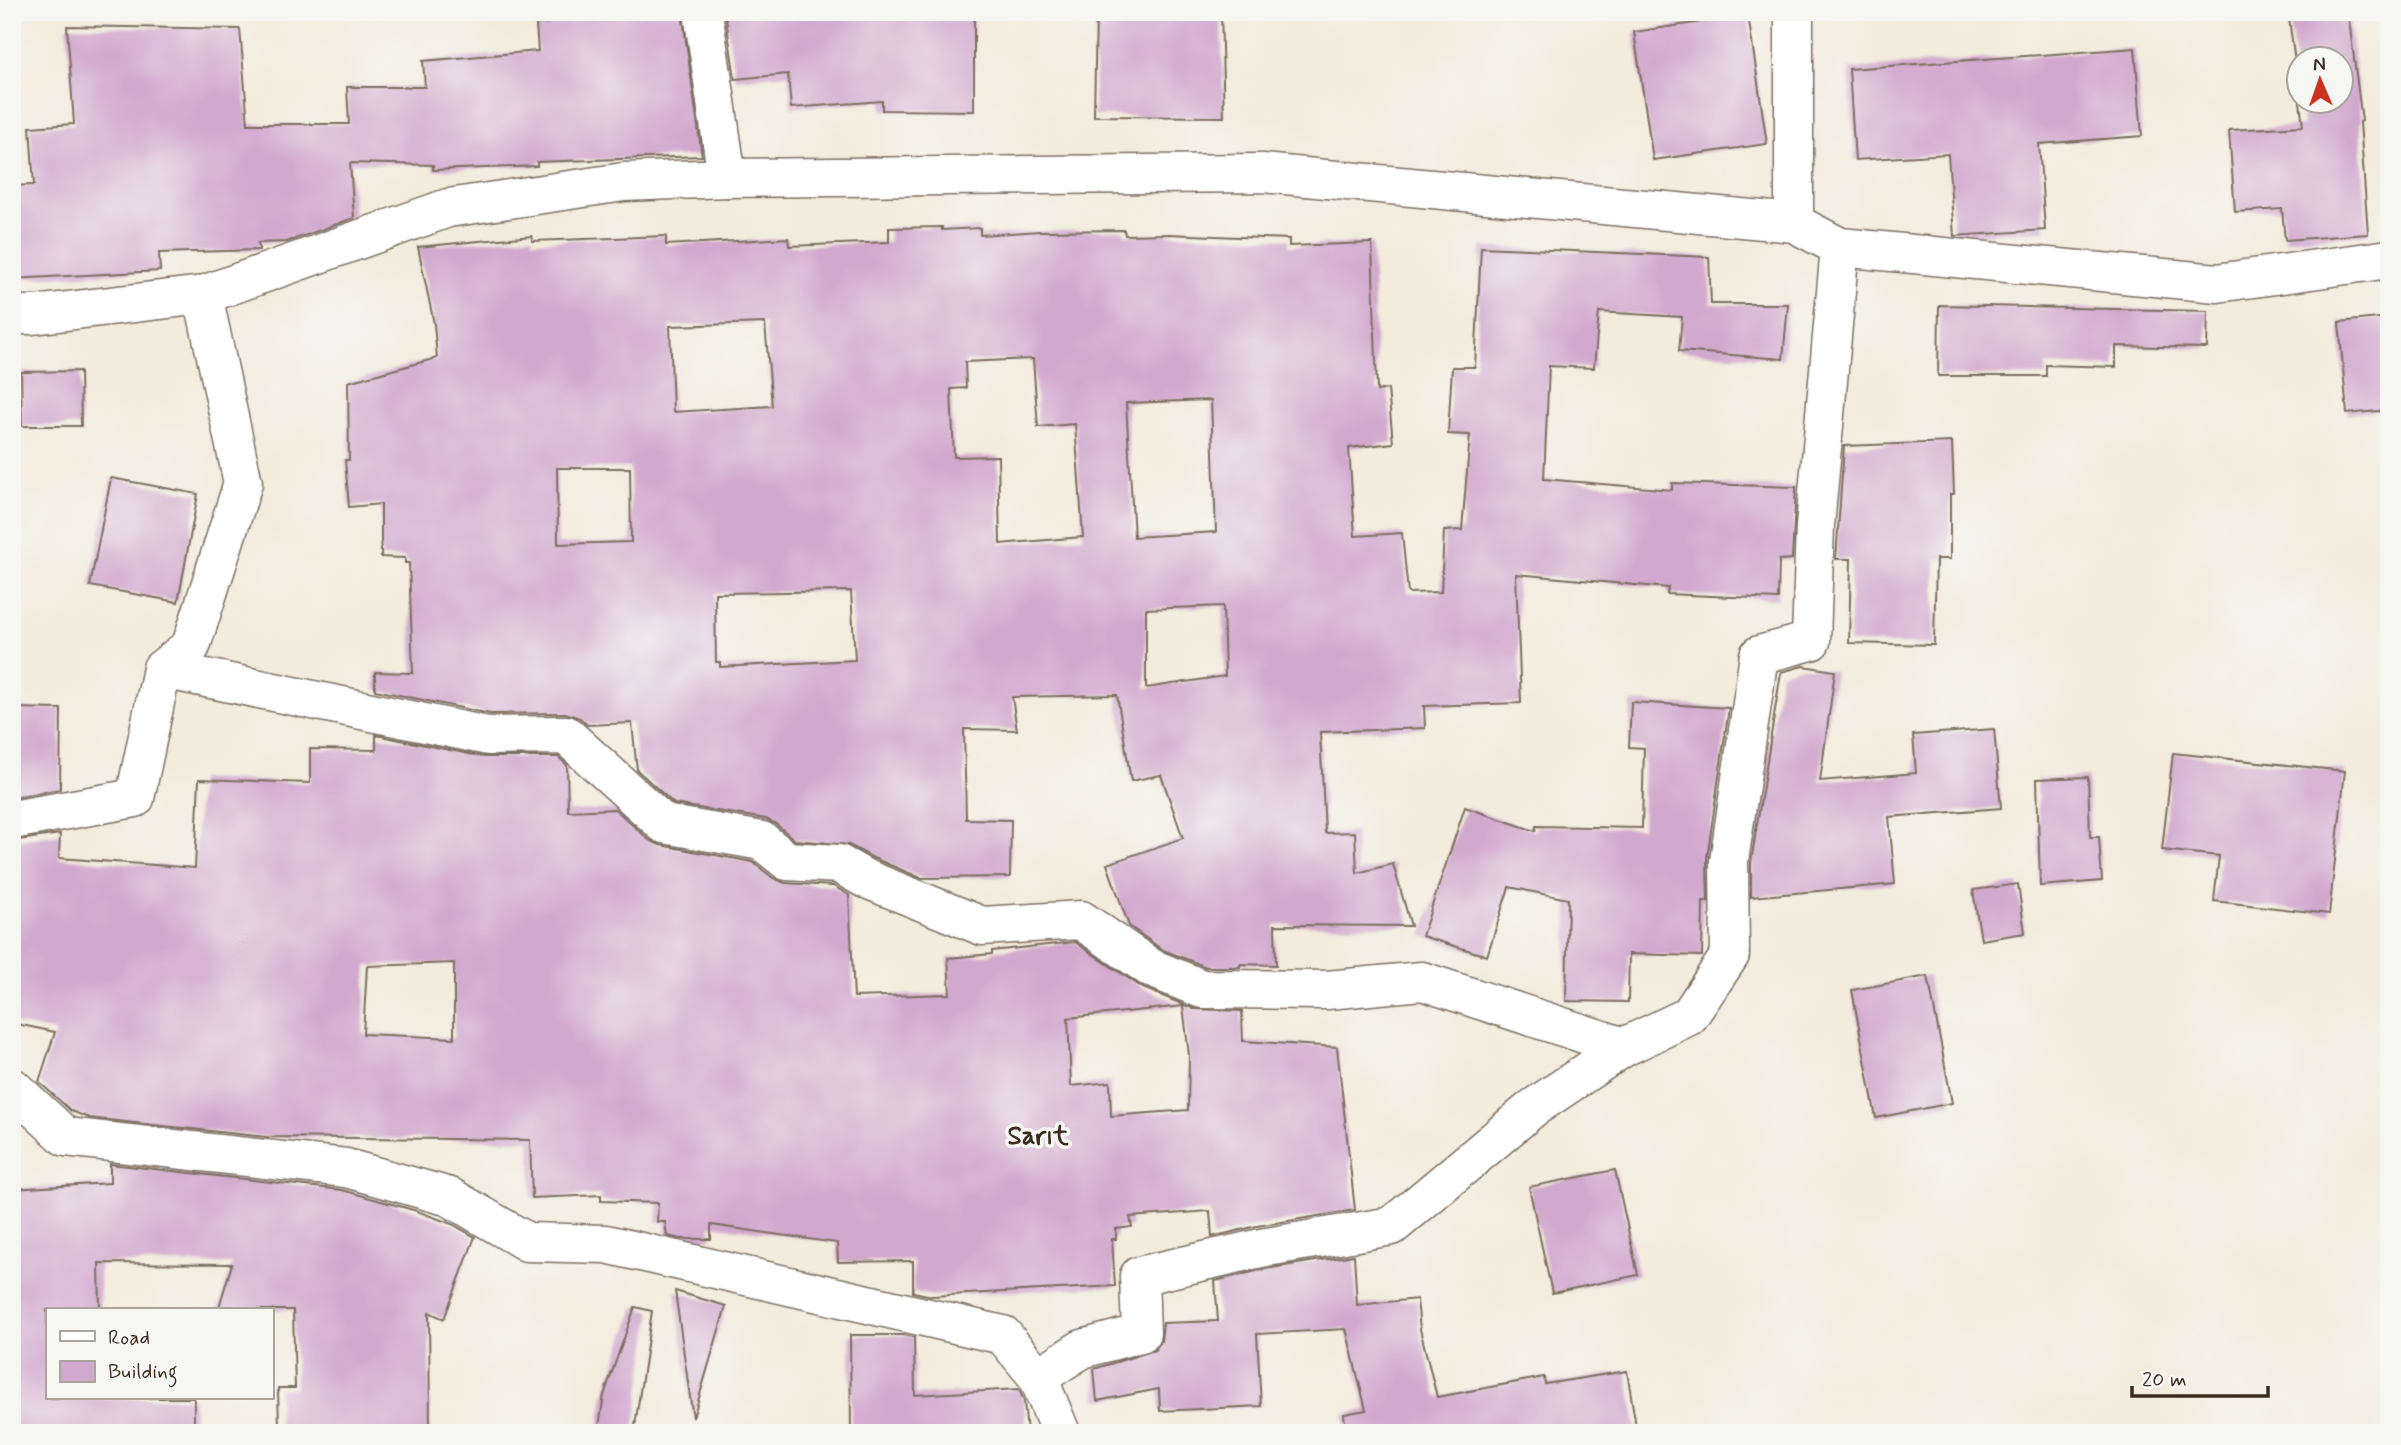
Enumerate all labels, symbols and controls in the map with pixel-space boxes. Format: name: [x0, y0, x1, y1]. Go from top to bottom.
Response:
north arrow: [2286, 46, 2356, 116]
text: N: [2313, 52, 2326, 77]
district label: Sarıt: [1008, 1120, 1069, 1154]
legend: [46, 1308, 273, 1400]
text: Road: [108, 1324, 150, 1352]
scale bar: [2132, 1354, 2268, 1398]
text: Building: [108, 1358, 178, 1388]
text: 20 m: [2142, 1366, 2187, 1394]

